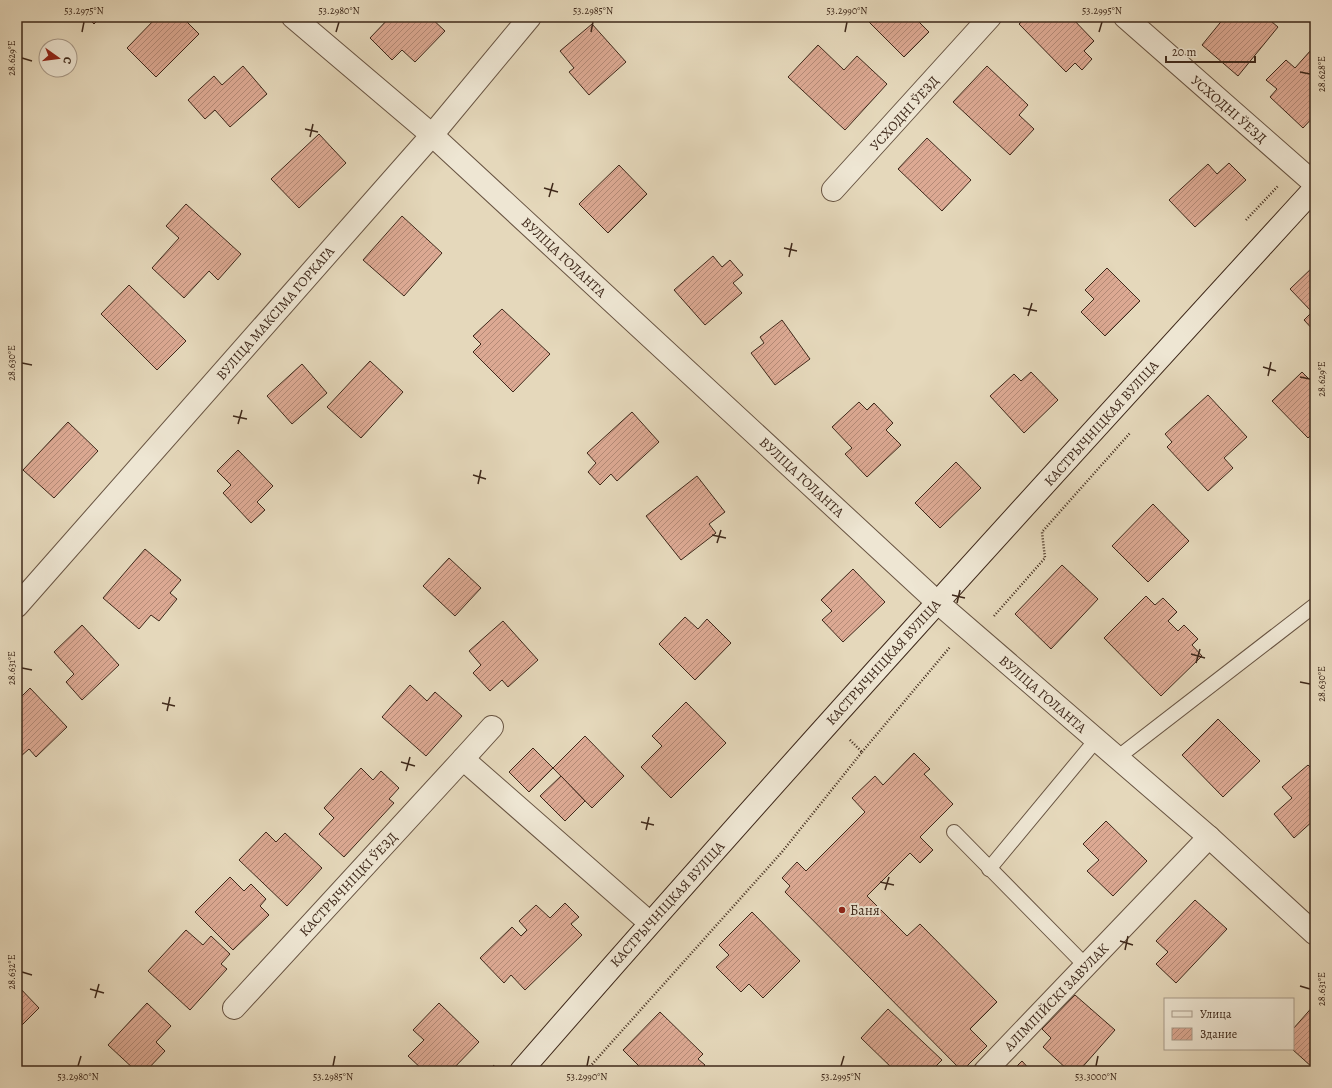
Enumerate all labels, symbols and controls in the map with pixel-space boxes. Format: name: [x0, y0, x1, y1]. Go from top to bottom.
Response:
text: 53.2975°N: [64, 4, 104, 17]
text: 53.2980°N: [318, 4, 360, 17]
text: 53.2985°N: [573, 4, 613, 17]
text: 53.2990°N: [827, 4, 867, 17]
text: 53.2995°N: [1082, 4, 1122, 17]
north arrow: [38, 38, 78, 78]
scale bar: [1166, 38, 1255, 64]
text: 28.629°E: [5, 40, 18, 76]
text: 20 m: [1172, 44, 1196, 60]
text: С: [59, 55, 75, 66]
text: 28.628°E: [1315, 56, 1328, 92]
street label: УСХОДНІ ЎЕЗД: [1187, 71, 1271, 148]
street label: УСХОДНІ ЎЕЗД: [866, 72, 943, 155]
street label: ВУЛІЦА ГОЛАНТА: [517, 213, 611, 302]
street label: ВУЛІЦА МАКСІМА ГОРКАГА: [212, 242, 339, 384]
text: 28.630°E: [5, 345, 18, 381]
street label: КАСТРЫЧНІЦКАЯ ВУЛІЦА: [1040, 356, 1164, 490]
text: 28.629°E: [1315, 361, 1328, 397]
street label: ВУЛІЦА ГОЛАНТА: [755, 433, 849, 522]
street label: КАСТРЫЧНІЦКАЯ ВУЛІЦА: [822, 595, 946, 729]
text: 28.631°E: [5, 651, 18, 685]
street label: ВУЛІЦА ГОЛАНТА: [995, 651, 1091, 738]
text: 28.630°E: [1315, 666, 1328, 702]
street label: КАСТРЫЧНІЦКІ ЎЕЗД: [295, 828, 402, 941]
street label: КАСТРЫЧНІЦКАЯ ВУЛІЦА: [606, 837, 730, 971]
place label: Баня: [850, 901, 880, 920]
marker: Баня: [837, 905, 847, 915]
street label: АЛІМПІЙСКІ ЗАВУЛАК: [999, 939, 1113, 1056]
text: 28.632°E: [5, 954, 18, 990]
text: 28.631°E: [1315, 972, 1328, 1006]
legend: [1164, 998, 1294, 1050]
text: Улица: [1200, 1006, 1232, 1022]
text: Здание: [1200, 1026, 1237, 1042]
text: 53.2980°N: [57, 1070, 99, 1083]
text: 53.2985°N: [313, 1070, 353, 1083]
text: 53.2990°N: [567, 1070, 607, 1083]
text: 53.2995°N: [821, 1070, 861, 1083]
text: 53.3000°N: [1075, 1070, 1117, 1083]

